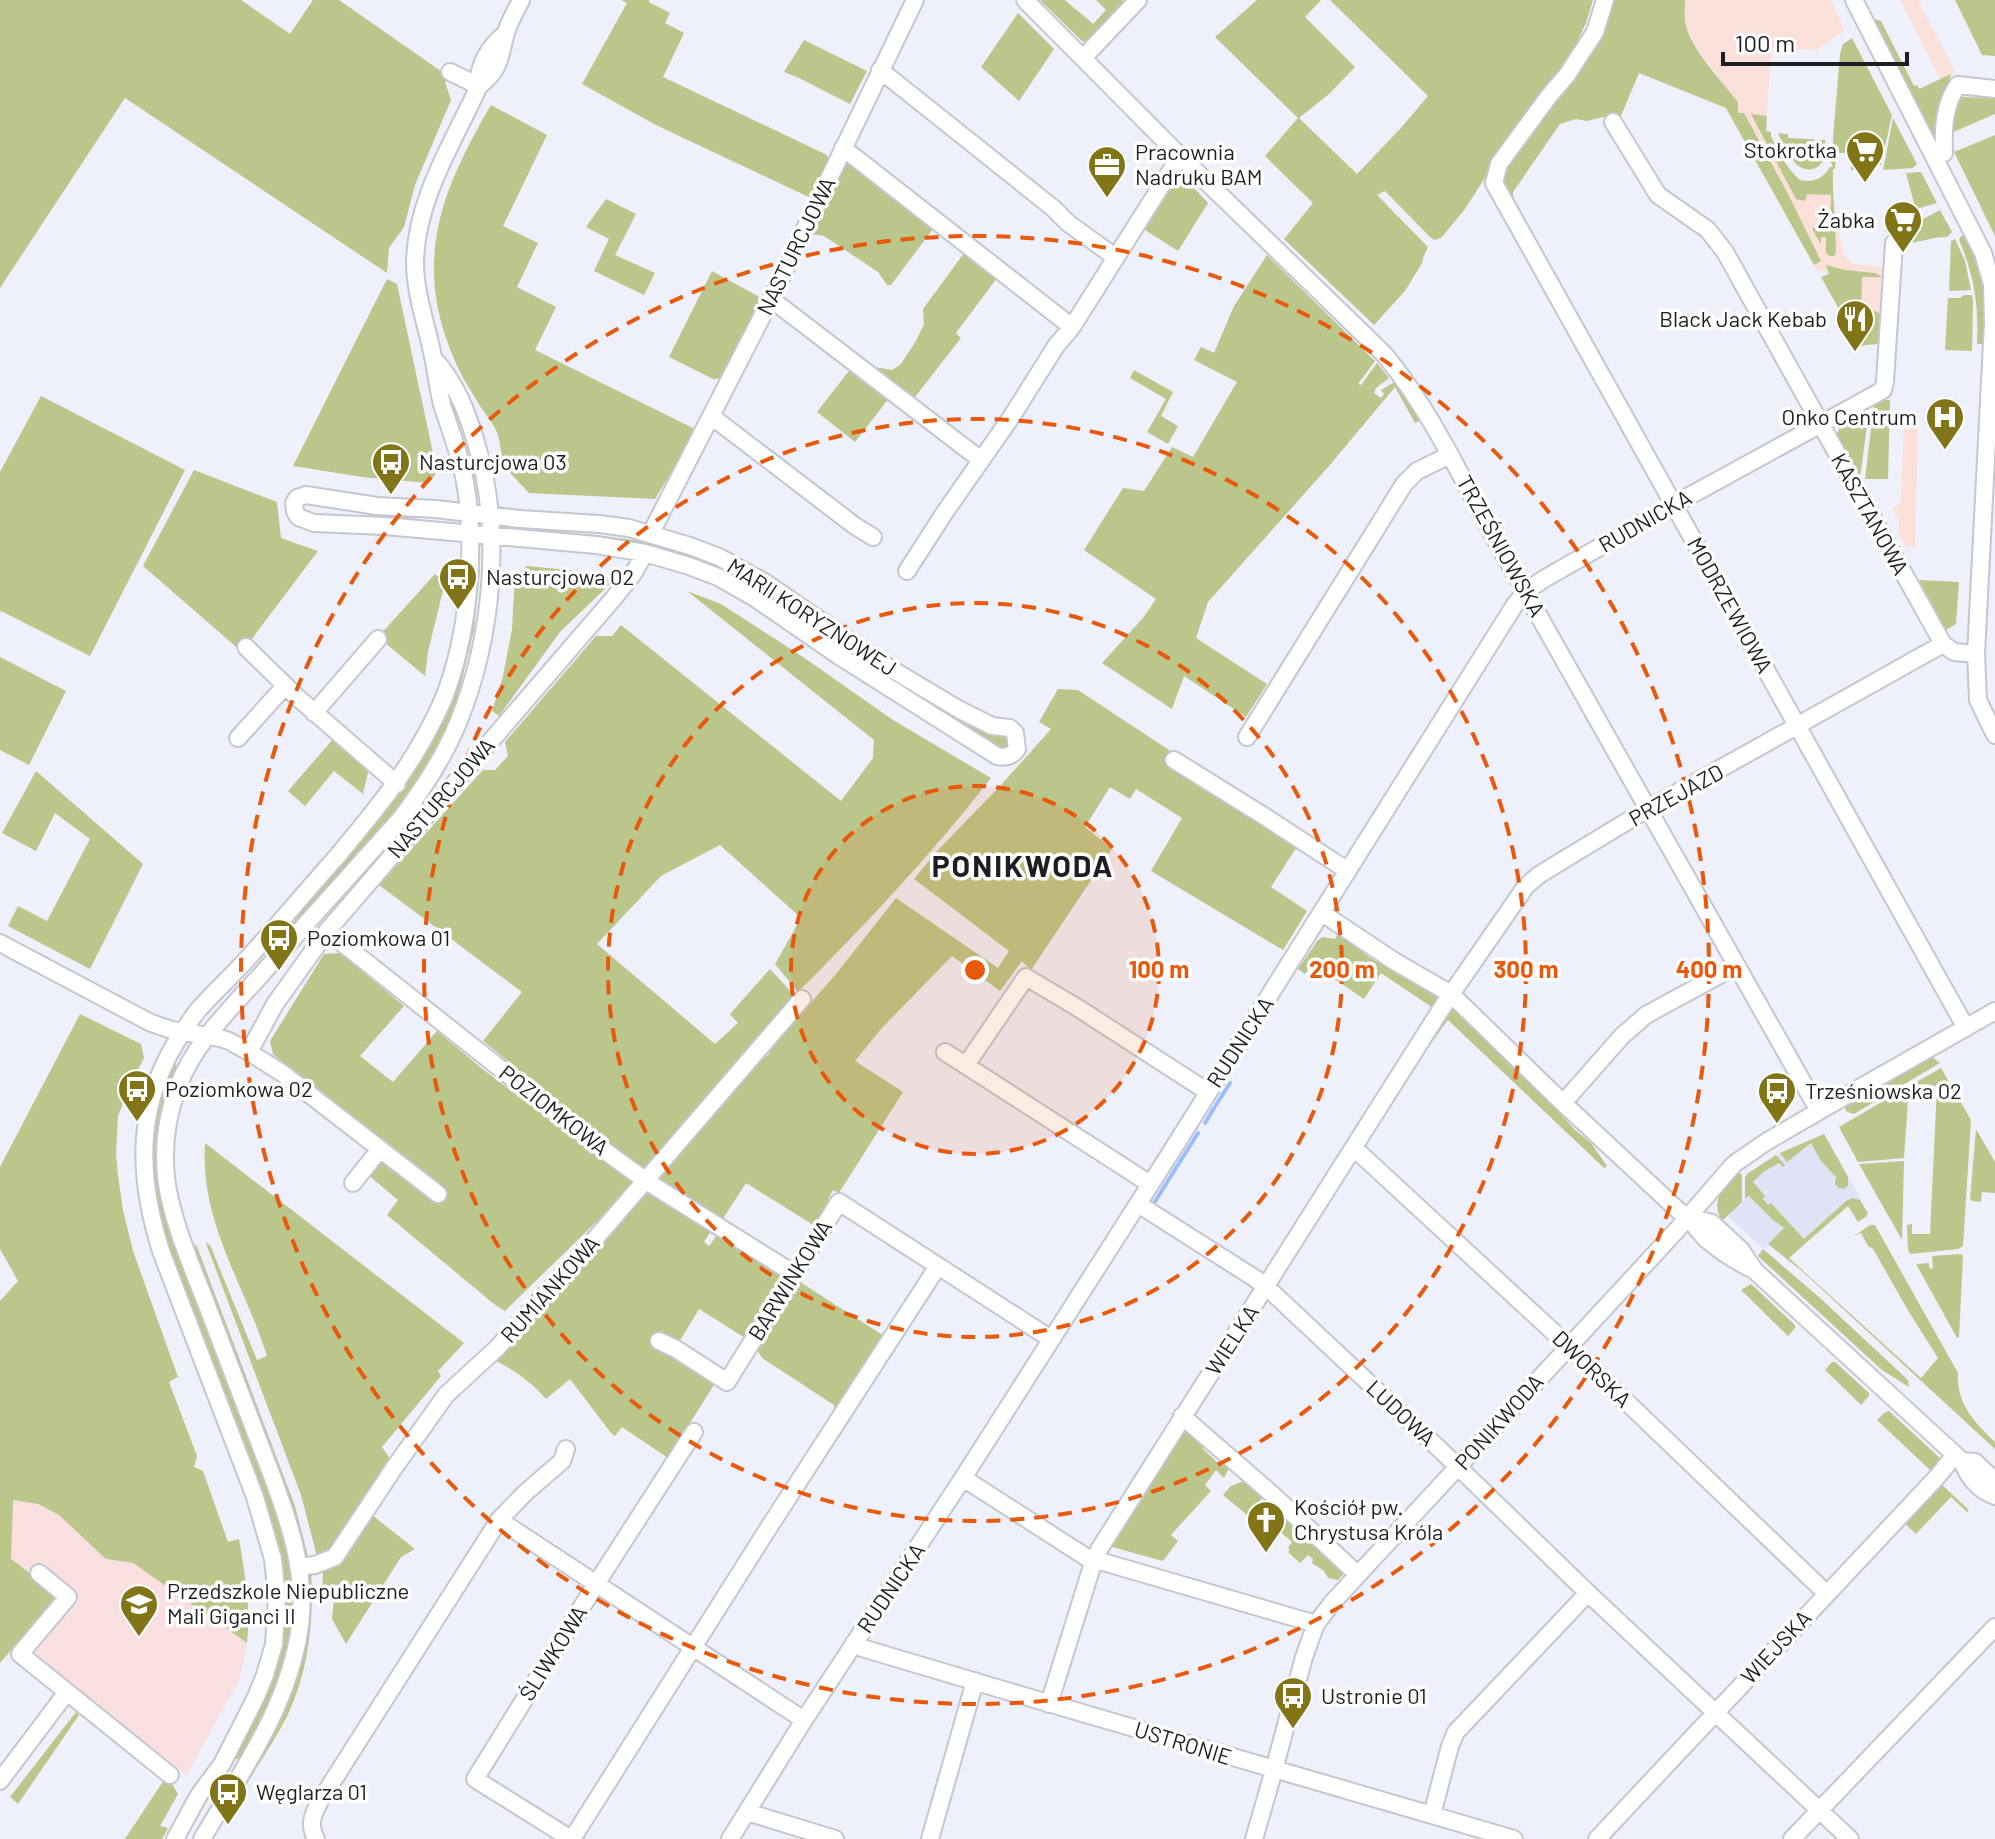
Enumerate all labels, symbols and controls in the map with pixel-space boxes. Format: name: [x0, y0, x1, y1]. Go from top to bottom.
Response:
scale bar: [1723, 16, 1907, 66]
text: 100 m: [1735, 28, 1795, 57]
supermarket icon: Stokrotka: [1844, 129, 1886, 184]
place label: Stokrotka: [1744, 136, 1837, 162]
place label: Pracownia Nadruku BAM: [1135, 138, 1263, 189]
office icon: Pracownia Nadruku BAM: [1086, 144, 1128, 199]
street label: NASTURCJOWA: [750, 172, 840, 319]
supermarket icon: Żabka: [1882, 199, 1924, 254]
place label: Żabka: [1818, 206, 1875, 232]
restaurant icon: Black Jack Kebab: [1834, 298, 1876, 353]
place label: Black Jack Kebab: [1659, 305, 1827, 331]
hospital icon: Onko Centrum: [1924, 396, 1966, 451]
place label: Onko Centrum: [1782, 403, 1917, 429]
bus stop icon: Nasturcjowa 03: [370, 441, 412, 496]
place label: Nasturcjowa 03: [419, 448, 567, 474]
street label: KASZTANOWA: [1827, 448, 1915, 579]
street label: TRZEŚNIOWSKA: [1452, 470, 1551, 621]
street label: RUDNICKA: [1594, 483, 1695, 557]
street label: MODRZEWIOWA: [1683, 532, 1779, 677]
street label: MARII KORYZNOWEJ: [723, 552, 902, 681]
bus stop icon: Nasturcjowa 02: [437, 556, 479, 611]
place label: Nasturcjowa 02: [486, 563, 634, 589]
street label: NASTURCJOWA: [381, 732, 499, 863]
street label: PRZEJAZD: [1624, 758, 1727, 831]
district label: PONIKWODA: [932, 847, 1114, 883]
bus stop icon: Poziomkowa 01: [258, 917, 300, 972]
place label: Poziomkowa 01: [307, 924, 450, 950]
text: 100 m: [1129, 954, 1189, 983]
text: 200 m: [1309, 954, 1375, 983]
text: 300 m: [1493, 954, 1559, 983]
text: 400 m: [1676, 954, 1742, 983]
centre of rings: [961, 956, 989, 984]
street label: RUDNICKA: [1200, 991, 1278, 1092]
street label: POZIOMKOWA: [495, 1059, 614, 1160]
bus stop icon: Poziomkowa 02: [116, 1068, 158, 1123]
bus stop icon: Trześniowska 02: [1756, 1070, 1798, 1125]
place label: Poziomkowa 02: [165, 1075, 313, 1101]
place label: Trześniowska 02: [1805, 1077, 1962, 1103]
street label: BARWINKOWA: [742, 1214, 837, 1345]
street label: RUMIANKOWA: [495, 1230, 604, 1347]
street label: WIELKA: [1199, 1300, 1263, 1379]
street label: DWORSKA: [1548, 1324, 1637, 1412]
street label: PONIKWODA: [1449, 1368, 1548, 1475]
street label: LUDOWA: [1362, 1374, 1441, 1451]
place label: Kościół pw. Chrystusa Króla: [1294, 1493, 1443, 1544]
church icon: Kościół pw. Chrystusa Króla: [1245, 1499, 1287, 1554]
street label: RUDNICKA: [851, 1538, 930, 1637]
place label: Przedszkole Niepubliczne Mali Giganci II: [167, 1577, 409, 1628]
school or university icon: Przedszkole Niepubliczne Mali Giganci II: [118, 1583, 160, 1638]
street label: ŚLIWKOWA: [513, 1600, 592, 1705]
street label: WIEJSKA: [1735, 1604, 1816, 1689]
bus stop icon: Ustronie 01: [1272, 1675, 1314, 1730]
place label: Ustronie 01: [1321, 1682, 1427, 1708]
street label: USTRONIE: [1132, 1715, 1235, 1769]
bus stop icon: Węglarza 01: [207, 1771, 249, 1826]
place label: Węglarza 01: [256, 1778, 367, 1804]

